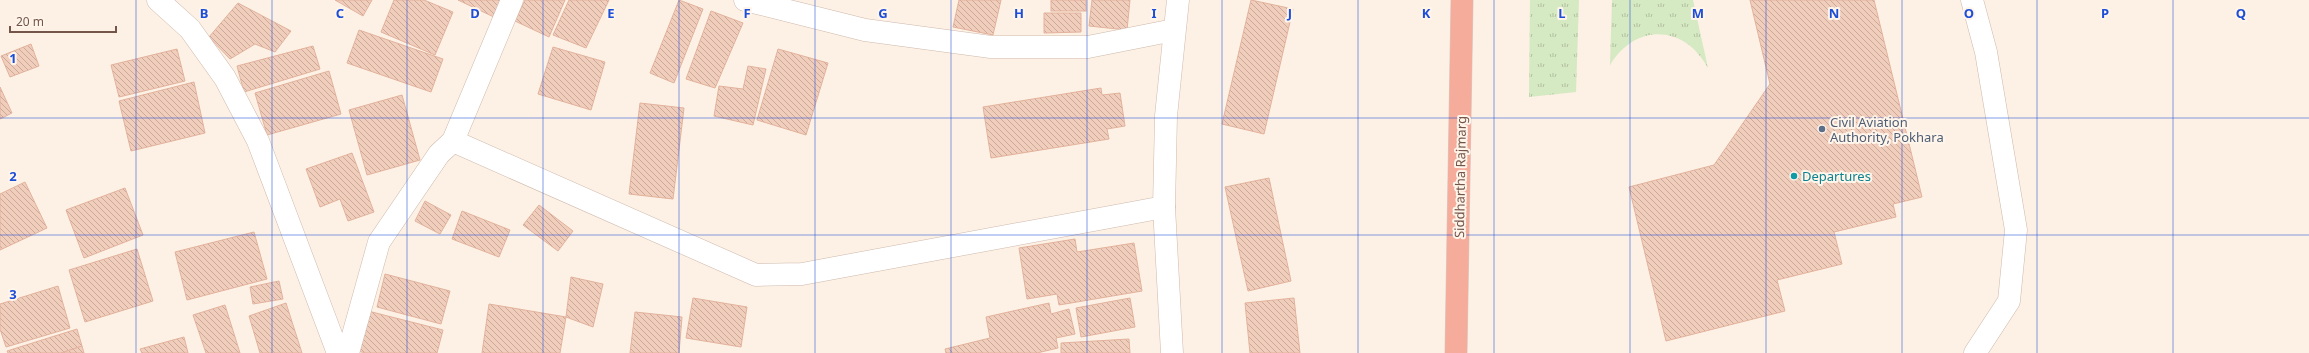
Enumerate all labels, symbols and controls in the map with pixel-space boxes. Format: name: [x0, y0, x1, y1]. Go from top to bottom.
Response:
text: B: [200, 4, 208, 22]
text: C: [336, 4, 344, 22]
text: D: [470, 4, 480, 22]
text: E: [607, 4, 615, 22]
text: F: [743, 4, 751, 22]
text: G: [878, 4, 888, 22]
text: H: [1014, 4, 1024, 22]
text: I: [1151, 4, 1157, 22]
text: J: [1287, 4, 1292, 22]
text: K: [1422, 4, 1431, 22]
text: L: [1558, 4, 1566, 22]
text: M: [1692, 4, 1704, 22]
text: N: [1829, 4, 1839, 22]
text: O: [1964, 4, 1974, 22]
text: P: [2101, 4, 2109, 22]
text: Q: [2236, 4, 2246, 22]
scale bar: [10, 8, 116, 34]
text: 20 m: [16, 13, 44, 30]
text: 1: [9, 49, 17, 67]
place label: Civil Aviation Authority, Pokhara: [1830, 113, 1944, 146]
street label: Siddhartha Rajmarg: [1450, 116, 1470, 238]
marker: Civil Aviation Authority, Pokhara: [1817, 124, 1827, 134]
text: 2: [9, 167, 17, 185]
place label: Departures: [1802, 167, 1871, 185]
marker: Departures: [1789, 171, 1799, 181]
text: 3: [9, 285, 17, 303]

